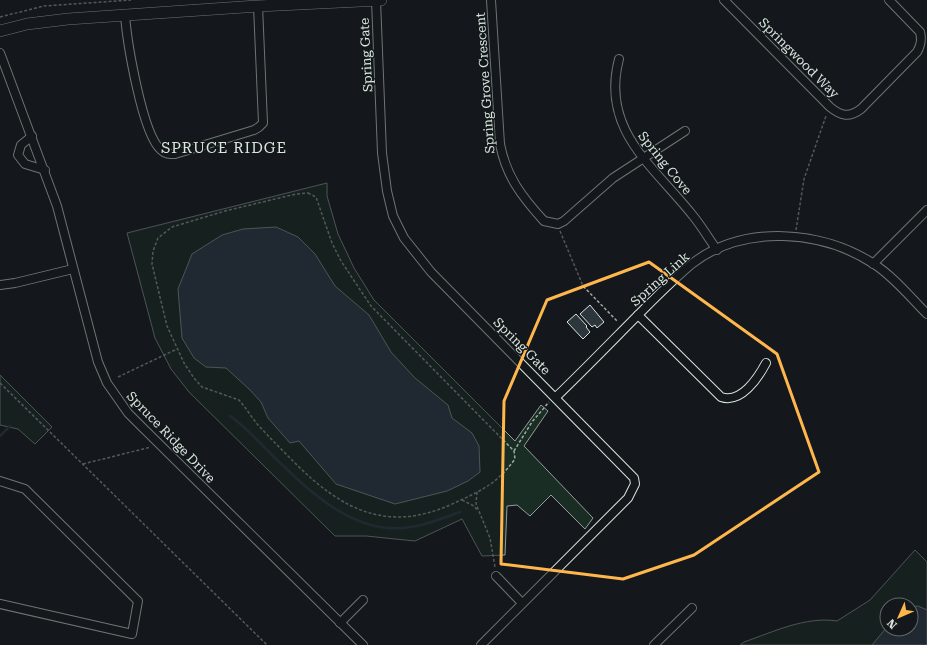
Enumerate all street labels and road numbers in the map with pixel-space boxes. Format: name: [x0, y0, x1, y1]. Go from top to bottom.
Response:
street label: Spring Grove Crescent: [473, 12, 497, 154]
street label: Springwood Way: [756, 15, 842, 101]
street label: Spring Gate: [357, 18, 375, 92]
street label: Spring Cove: [635, 128, 695, 198]
street label: Spring Link: [628, 249, 692, 309]
street label: Spring Gate: [490, 314, 554, 378]
street label: Spruce Ridge Drive: [124, 388, 218, 486]

